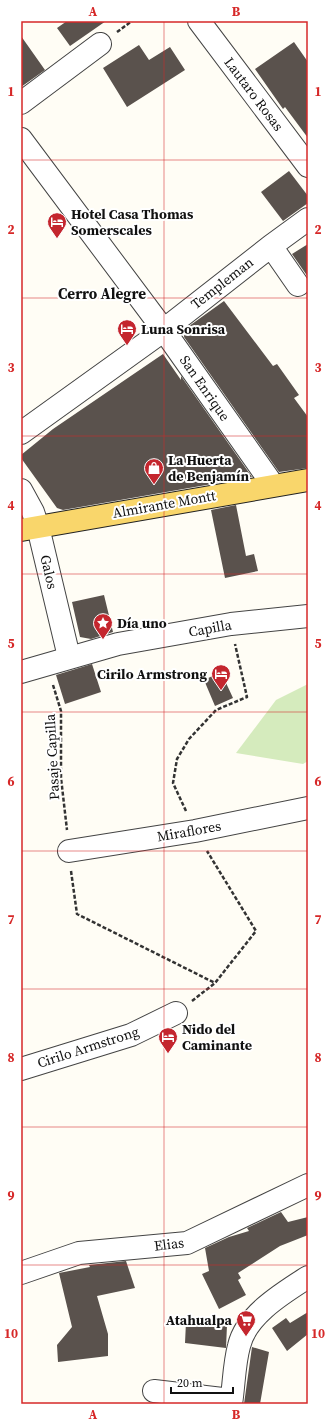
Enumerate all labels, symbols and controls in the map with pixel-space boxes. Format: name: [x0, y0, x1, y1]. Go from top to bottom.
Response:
text: A: [89, 3, 98, 20]
text: B: [232, 3, 241, 20]
street label: Lautaro Rosas: [220, 53, 288, 135]
text: 1: [7, 83, 15, 100]
text: 1: [314, 83, 322, 100]
place label: Hotel Casa Thomas Somerscales: [71, 204, 194, 240]
hotel icon: Hotel Casa Thomas Somerscales: [46, 211, 68, 239]
text: 2: [7, 221, 15, 238]
text: 2: [314, 221, 322, 238]
street label: Templeman: [186, 252, 258, 314]
district label: Cerro Alegre: [58, 283, 146, 304]
hotel icon: Luna Sonrisa: [116, 318, 138, 346]
place label: Luna Sonrisa: [141, 319, 226, 339]
street label: San Enrique: [175, 351, 235, 425]
text: 3: [7, 359, 15, 376]
text: 3: [314, 359, 322, 376]
place label: La Huerta de Benjamín: [168, 450, 249, 486]
shop icon: La Huerta de Benjamín: [143, 457, 165, 485]
street label: Almirante Montt: [111, 485, 217, 523]
text: 4: [7, 497, 15, 514]
text: 4: [314, 497, 322, 514]
street label: Galos: [35, 553, 63, 591]
place icon: Día uno: [92, 612, 114, 640]
place label: Día uno: [117, 613, 167, 633]
street label: Capilla: [187, 614, 234, 642]
text: 5: [7, 635, 15, 652]
text: 5: [314, 635, 322, 652]
hotel icon: Cirilo Armstrong: [210, 663, 232, 691]
place label: Cirilo Armstrong: [97, 664, 207, 684]
street label: Pasaje Capilla: [40, 713, 64, 801]
text: 6: [7, 773, 15, 790]
text: 6: [314, 773, 322, 790]
street label: Miraflores: [155, 816, 223, 846]
text: 7: [7, 911, 15, 928]
text: 7: [314, 911, 322, 928]
place label: Nido del Caminante: [182, 1019, 252, 1055]
street label: Cirilo Armstrong: [35, 1021, 141, 1073]
hotel icon: Nido del Caminante: [157, 1026, 179, 1054]
text: 8: [7, 1049, 15, 1066]
text: 8: [314, 1049, 322, 1066]
text: 9: [7, 1187, 15, 1204]
text: 9: [314, 1187, 322, 1204]
street label: Elias: [153, 1232, 185, 1256]
supermarket icon: Atahualpa: [235, 1309, 257, 1337]
place label: Atahualpa: [166, 1310, 233, 1330]
text: 10: [4, 1325, 18, 1342]
text: 10: [311, 1325, 325, 1342]
scale bar: [171, 1369, 233, 1395]
text: 20 m: [177, 1375, 203, 1391]
text: A: [89, 1406, 98, 1423]
text: B: [232, 1406, 241, 1423]

